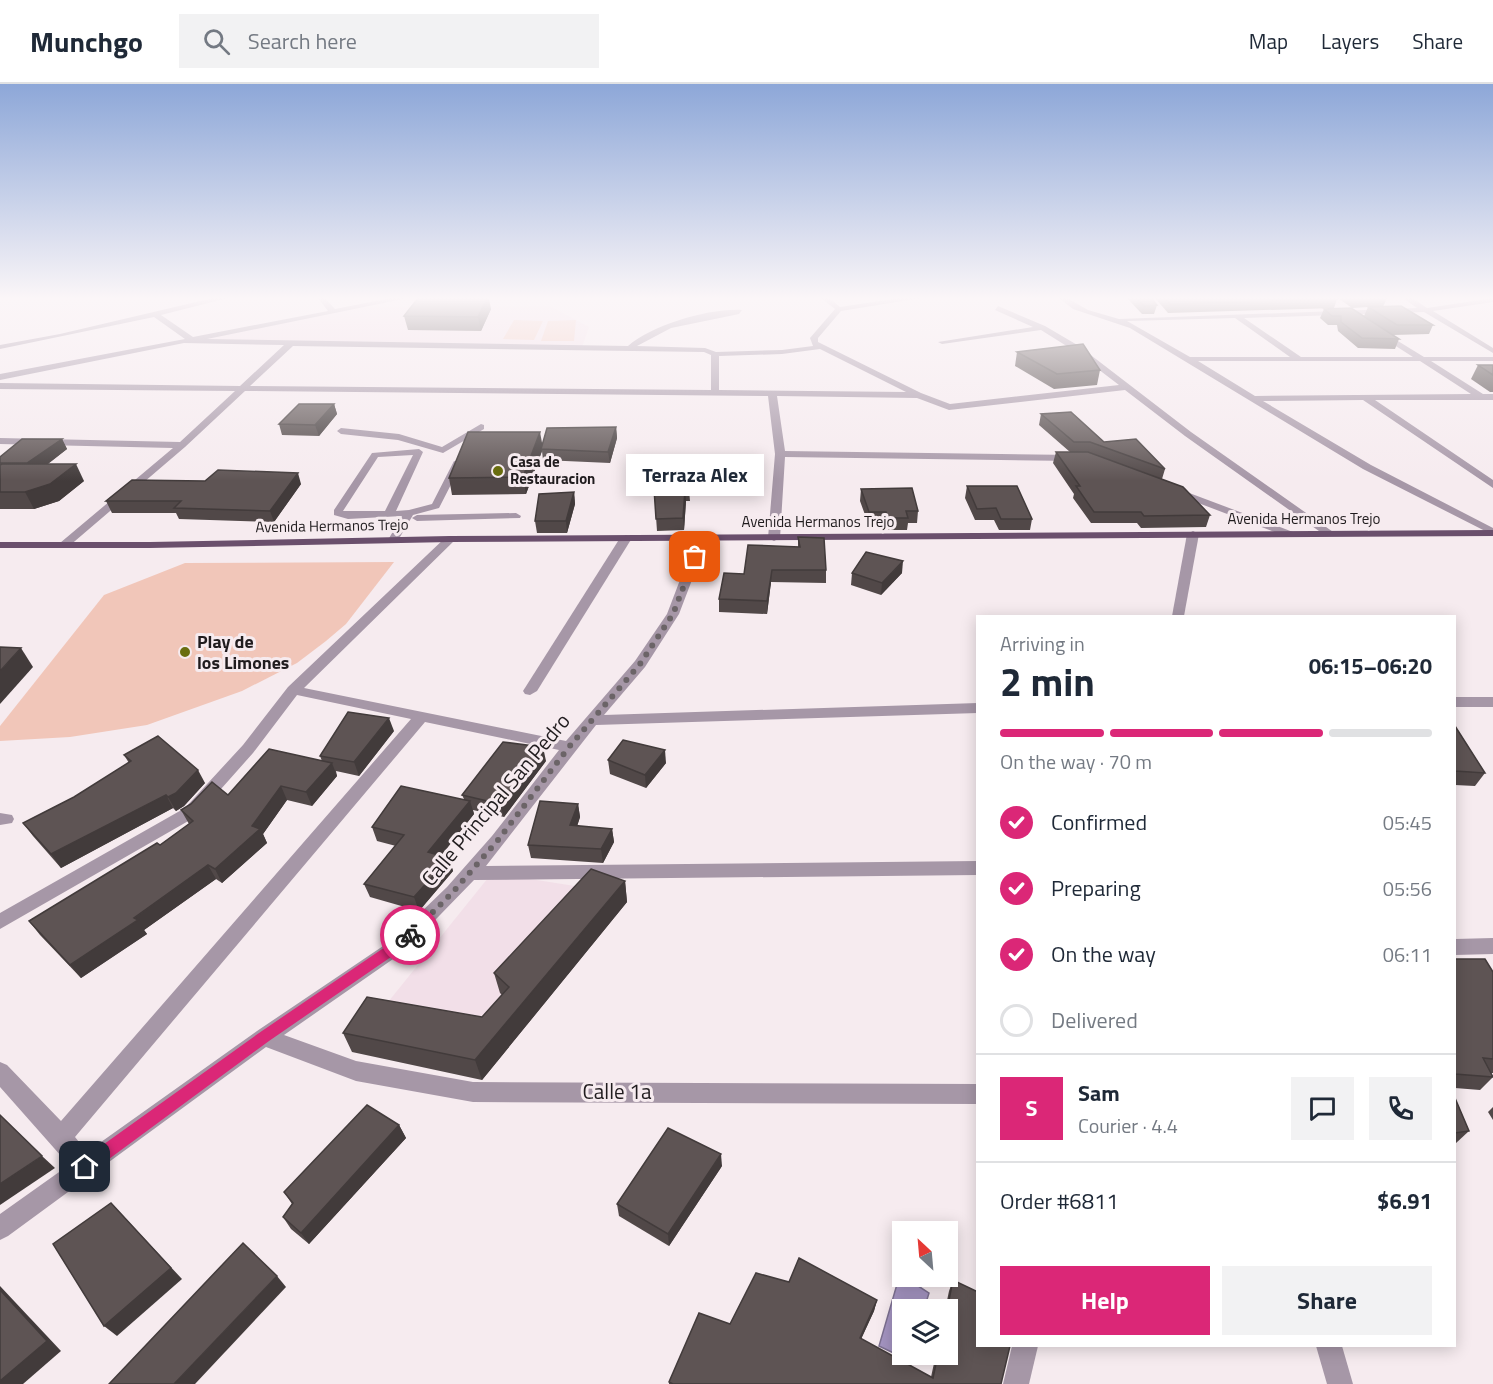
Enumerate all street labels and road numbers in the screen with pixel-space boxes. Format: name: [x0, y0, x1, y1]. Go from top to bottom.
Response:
street label: Avenida Hermanos Trejo: [1228, 507, 1381, 530]
street label: Avenida Hermanos Trejo: [742, 510, 895, 533]
street label: Avenida Hermanos Trejo: [255, 513, 409, 538]
street label: Calle Principal San Pedro: [413, 706, 577, 893]
street label: Calle 1a: [582, 1075, 652, 1107]

